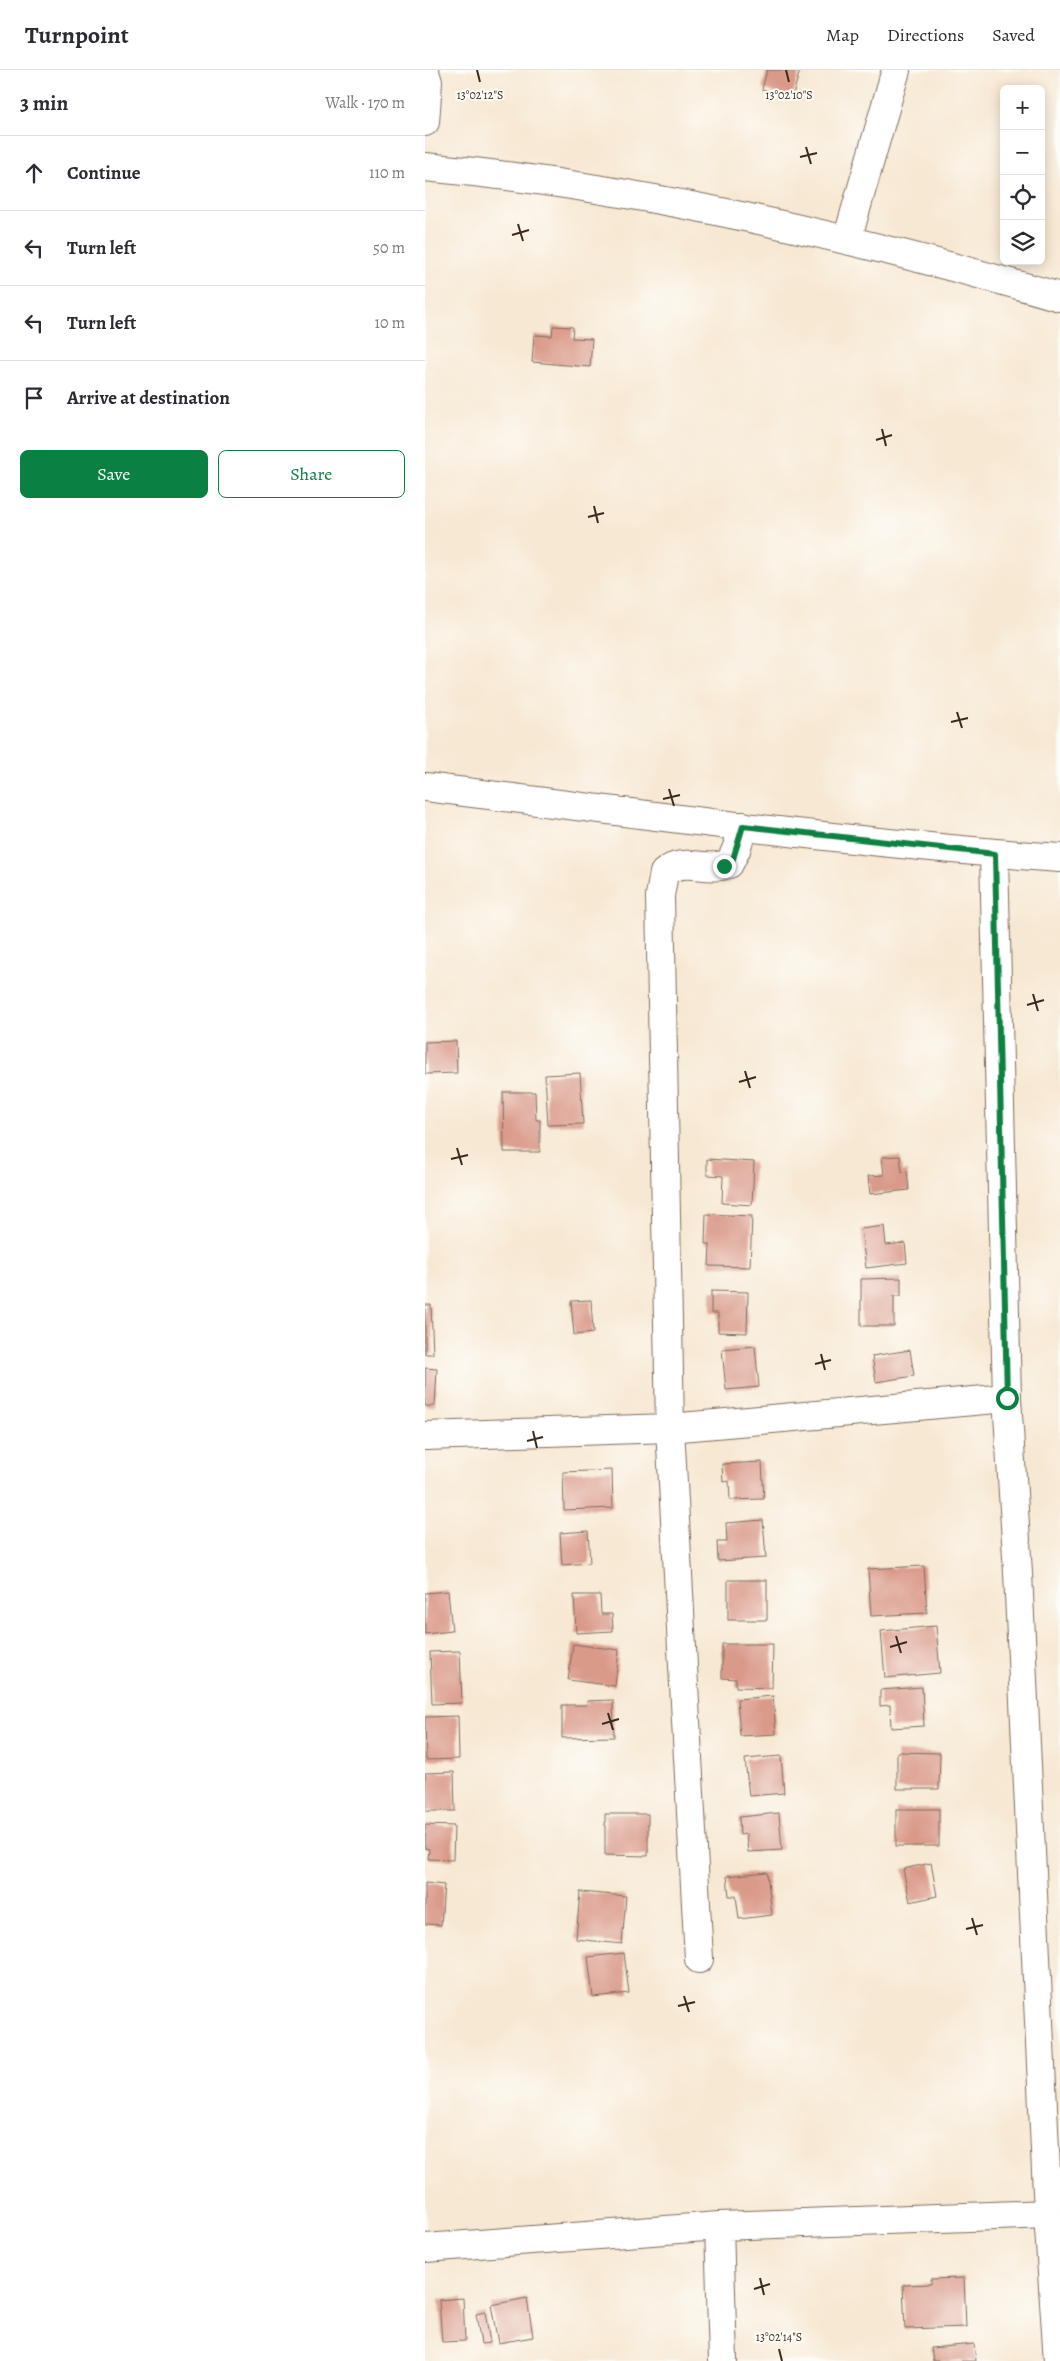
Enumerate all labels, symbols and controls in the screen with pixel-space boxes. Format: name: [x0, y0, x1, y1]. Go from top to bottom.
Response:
text: Turnpoint: [25, 19, 129, 51]
text: Map: [826, 23, 859, 47]
text: Directions: [887, 23, 964, 47]
text: Saved: [992, 23, 1035, 47]
map controls: [1000, 85, 1045, 265]
button: +: [1000, 85, 1045, 130]
text: 13°02'12"S: [457, 87, 503, 103]
text: 13°02'10"S: [765, 87, 813, 103]
text: 3 min: [20, 89, 68, 117]
text: Walk · 170 m: [325, 92, 405, 114]
button: −: [1000, 130, 1045, 175]
icon: ahead: [20, 159, 48, 187]
text: Continue: [67, 160, 141, 186]
text: 110 m: [369, 162, 405, 184]
button: locate: [1000, 175, 1045, 220]
button: layers: [1000, 220, 1045, 265]
icon: left: [20, 234, 48, 262]
text: Turn left: [67, 235, 136, 261]
text: 50 m: [373, 237, 405, 259]
icon: left: [20, 309, 48, 337]
text: Turn left: [67, 310, 136, 336]
text: 10 m: [375, 312, 405, 334]
icon: arrive: [20, 384, 48, 412]
text: Arrive at destination: [67, 385, 230, 411]
button: Save: [20, 450, 208, 498]
button: Share: [218, 450, 405, 498]
route end: [713, 855, 736, 878]
route start: [996, 1387, 1019, 1410]
text: 13°02'14"S: [756, 2329, 802, 2345]

